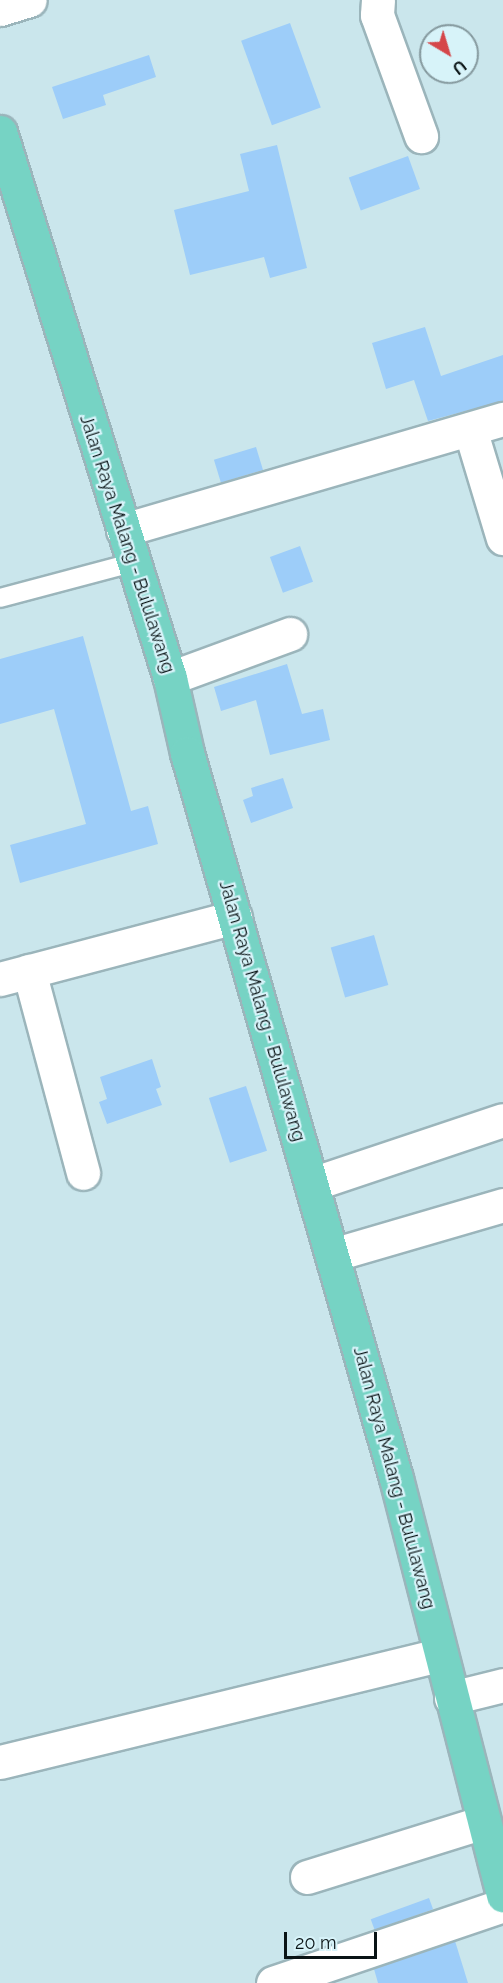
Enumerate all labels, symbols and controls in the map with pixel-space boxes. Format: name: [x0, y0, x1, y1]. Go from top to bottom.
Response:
north arrow: [419, 24, 479, 84]
text: U: [449, 56, 470, 78]
street label: Jalan Raya Malang - Bululawang: [75, 412, 179, 676]
street label: Jalan Raya Malang - Bululawang: [214, 878, 310, 1144]
street label: Jalan Raya Malang - Bululawang: [349, 1345, 439, 1611]
scale bar: [287, 1920, 380, 1958]
text: 20 m: [295, 1932, 337, 1953]

